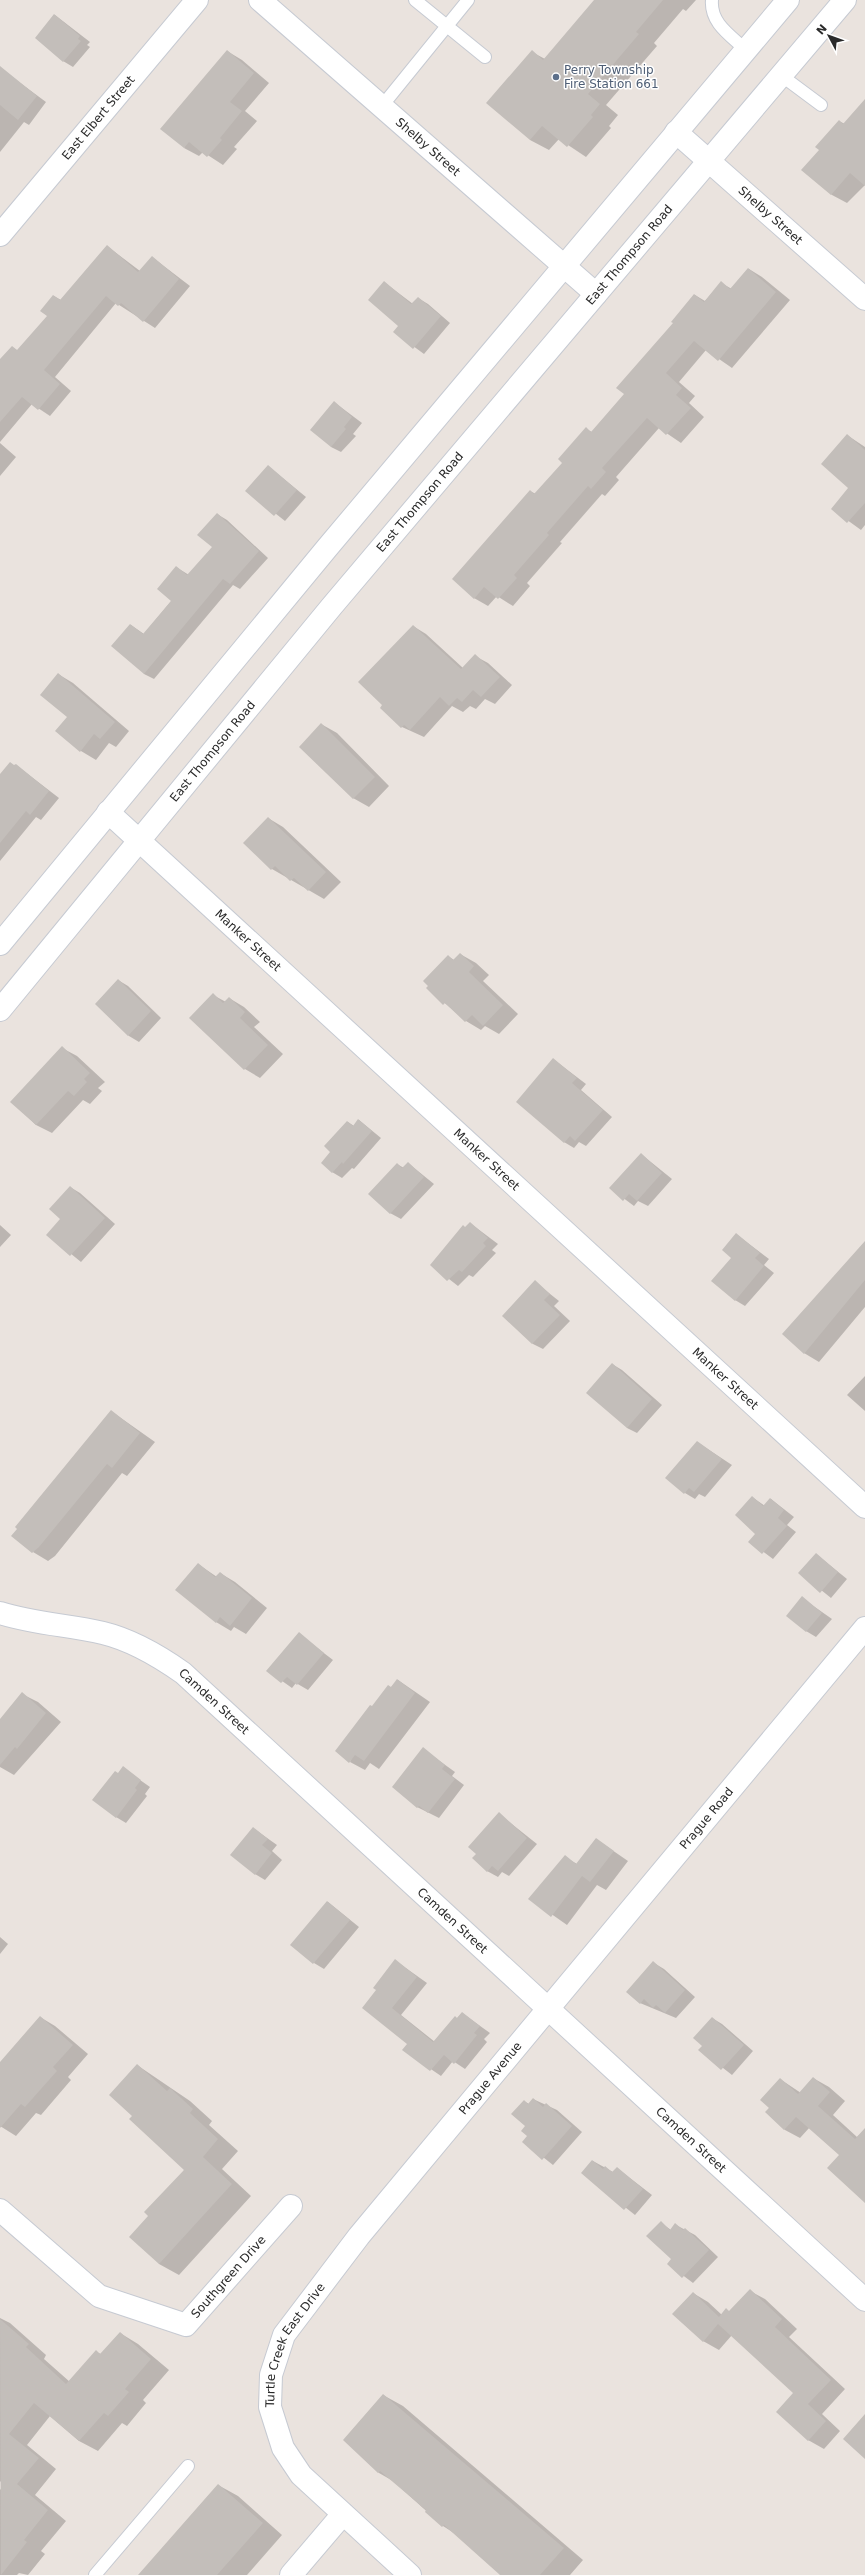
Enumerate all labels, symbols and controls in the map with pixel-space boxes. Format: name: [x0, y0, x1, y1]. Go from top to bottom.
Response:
north arrow: [809, 16, 849, 56]
text: N: [814, 22, 830, 38]
place label: Perry Township Fire Station 661: [564, 63, 659, 91]
marker: Perry Township Fire Station 661: [551, 72, 561, 82]
street label: East Elbert Street: [59, 73, 138, 163]
street label: Shelby Street: [393, 115, 463, 179]
street label: Shelby Street: [735, 183, 806, 248]
street label: East Thompson Road: [583, 202, 676, 308]
street label: East Thompson Road: [374, 449, 466, 555]
street label: East Thompson Road: [167, 698, 258, 805]
street label: Manker Street: [212, 907, 284, 974]
street label: Manker Street: [451, 1126, 523, 1194]
street label: Manker Street: [689, 1345, 761, 1413]
street label: Camden Street: [176, 1666, 252, 1737]
street label: Prague Road: [677, 1785, 736, 1852]
street label: Camden Street: [414, 1885, 491, 1957]
street label: Prague Avenue: [456, 2039, 525, 2117]
street label: Camden Street: [653, 2104, 729, 2176]
street label: Southgreen Drive: [188, 2233, 269, 2321]
street label: Turtle Creek East Drive: [263, 2280, 328, 2408]

